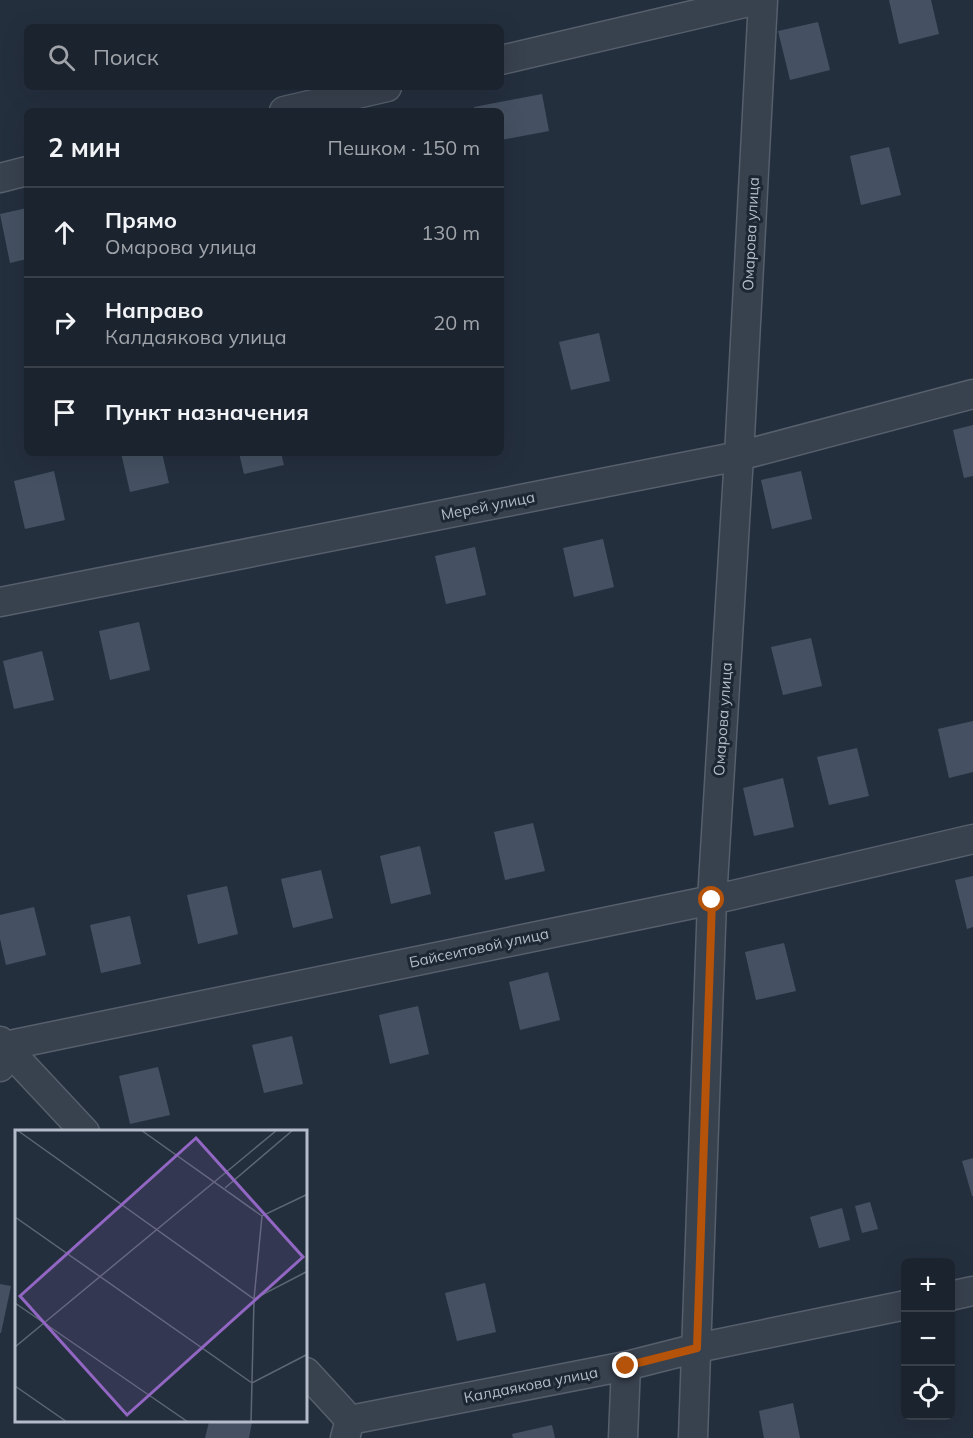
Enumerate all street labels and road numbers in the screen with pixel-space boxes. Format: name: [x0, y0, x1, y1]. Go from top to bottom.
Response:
street label: Омарова улица: [738, 177, 763, 291]
street label: Мерей улица: [439, 487, 536, 524]
street label: Омарова улица: [709, 662, 736, 776]
street label: Байсеитовой улица: [407, 923, 550, 972]
street label: Калдаякова улица: [462, 1362, 600, 1407]

